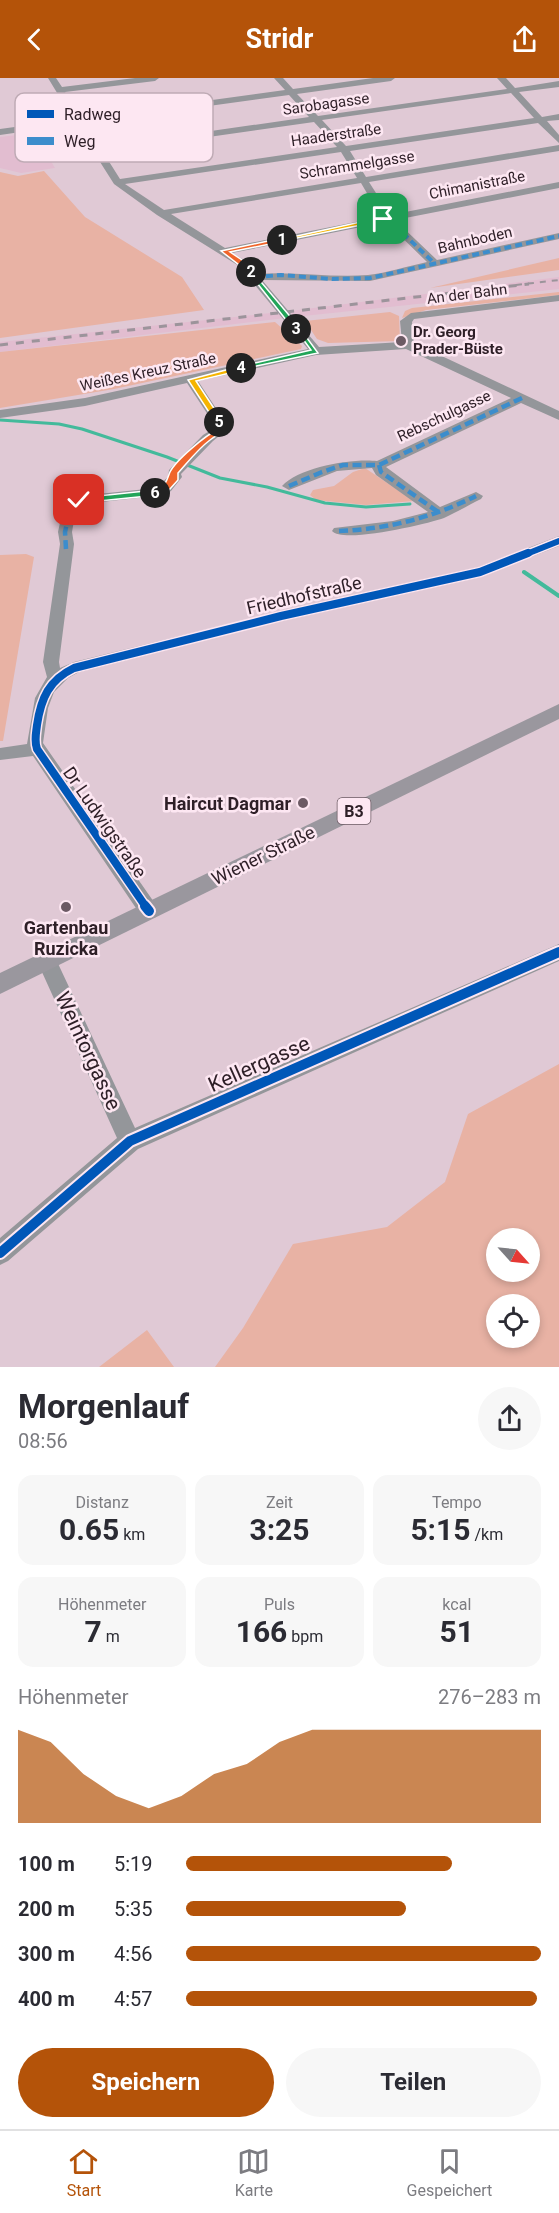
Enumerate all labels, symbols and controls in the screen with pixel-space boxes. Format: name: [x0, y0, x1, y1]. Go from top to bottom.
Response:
icon: back: [18, 23, 51, 56]
text: Stridr: [246, 23, 313, 55]
icon: share: [508, 23, 541, 56]
street label: Sarobagasse: [282, 89, 370, 119]
legend: [15, 93, 213, 162]
text: Radweg: [64, 105, 121, 124]
street label: Haaderstraße: [290, 120, 382, 150]
text: Weg: [64, 132, 95, 151]
street label: Schrammelgasse: [298, 147, 416, 183]
street label: Chimanistraße: [427, 167, 527, 203]
pin: [357, 193, 408, 244]
icon: arrive: [366, 202, 399, 235]
street label: Bahnboden: [436, 223, 514, 257]
pin: 1: [267, 225, 297, 255]
text: 1: [277, 230, 287, 249]
pin: 2: [236, 257, 266, 287]
text: 2: [246, 262, 256, 281]
street label: An der Bahn: [426, 280, 508, 308]
pin: 3: [281, 314, 311, 344]
text: 3: [291, 319, 301, 338]
place label: Dr. Georg Prader-Büste: [413, 323, 503, 358]
marker: Dr. Georg Prader-Büste: [394, 334, 408, 348]
street label: Weißes Kreuz Straße: [78, 349, 218, 395]
pin: 4: [226, 353, 256, 383]
text: 4: [236, 358, 246, 377]
street label: Rebschulgasse: [394, 386, 494, 446]
pin: 5: [204, 407, 234, 437]
text: 5: [214, 412, 224, 431]
pin: [53, 474, 104, 525]
pin: 6: [140, 478, 170, 508]
icon: check: [62, 483, 95, 516]
text: 6: [150, 483, 160, 502]
street label: Friedhofstraße: [244, 572, 364, 618]
street label: Dr Ludwigstraße: [59, 762, 151, 882]
place label: Haircut Dagmar: [164, 793, 291, 814]
marker: Haircut Dagmar: [296, 796, 310, 810]
road number: B3: [338, 798, 370, 824]
street label: Wiener Straße: [208, 821, 318, 889]
marker: Gartenbau Ruzicka: [59, 900, 73, 914]
place label: Gartenbau Ruzicka: [24, 917, 108, 959]
street label: Weintorgasse: [50, 988, 126, 1114]
street label: Kellergasse: [205, 1031, 313, 1097]
north arrow: [486, 1228, 540, 1282]
map controls: [486, 1228, 540, 1348]
button: locate: [486, 1294, 540, 1348]
text: Morgenlauf: [18, 1387, 189, 1426]
button: share: [478, 1387, 541, 1450]
text: 08:56: [18, 1429, 68, 1453]
text: Distanz: [75, 1493, 129, 1512]
text: Zeit: [266, 1493, 293, 1512]
text: Tempo: [432, 1493, 482, 1512]
text: 0.65: [59, 1512, 119, 1547]
text: 3:25: [249, 1512, 310, 1547]
text: 5:15: [410, 1512, 471, 1547]
text: km: [119, 1525, 145, 1544]
text: /km: [471, 1525, 503, 1544]
text: Höhenmeter: [58, 1595, 146, 1614]
text: Puls: [264, 1595, 295, 1614]
text: kcal: [442, 1595, 471, 1614]
text: 7: [85, 1614, 102, 1649]
text: 166: [236, 1614, 287, 1649]
text: 51: [440, 1614, 474, 1649]
text: m: [102, 1627, 120, 1646]
text: bpm: [287, 1627, 323, 1646]
text: Höhenmeter: [18, 1685, 128, 1709]
text: 276–283 m: [438, 1685, 541, 1709]
text: 100 m: [18, 1852, 75, 1876]
text: 5:19: [114, 1852, 153, 1876]
text: 200 m: [18, 1897, 75, 1921]
text: 5:35: [114, 1897, 153, 1921]
text: 300 m: [18, 1942, 75, 1966]
text: 4:56: [114, 1942, 153, 1966]
text: 400 m: [18, 1987, 75, 2011]
text: 4:57: [114, 1987, 153, 2011]
button: Speichern: [18, 2048, 274, 2117]
button: Teilen: [286, 2048, 541, 2117]
tab: Start: [67, 2145, 101, 2200]
tab: Karte: [235, 2145, 273, 2200]
tab: Gespeichert: [407, 2145, 492, 2200]

